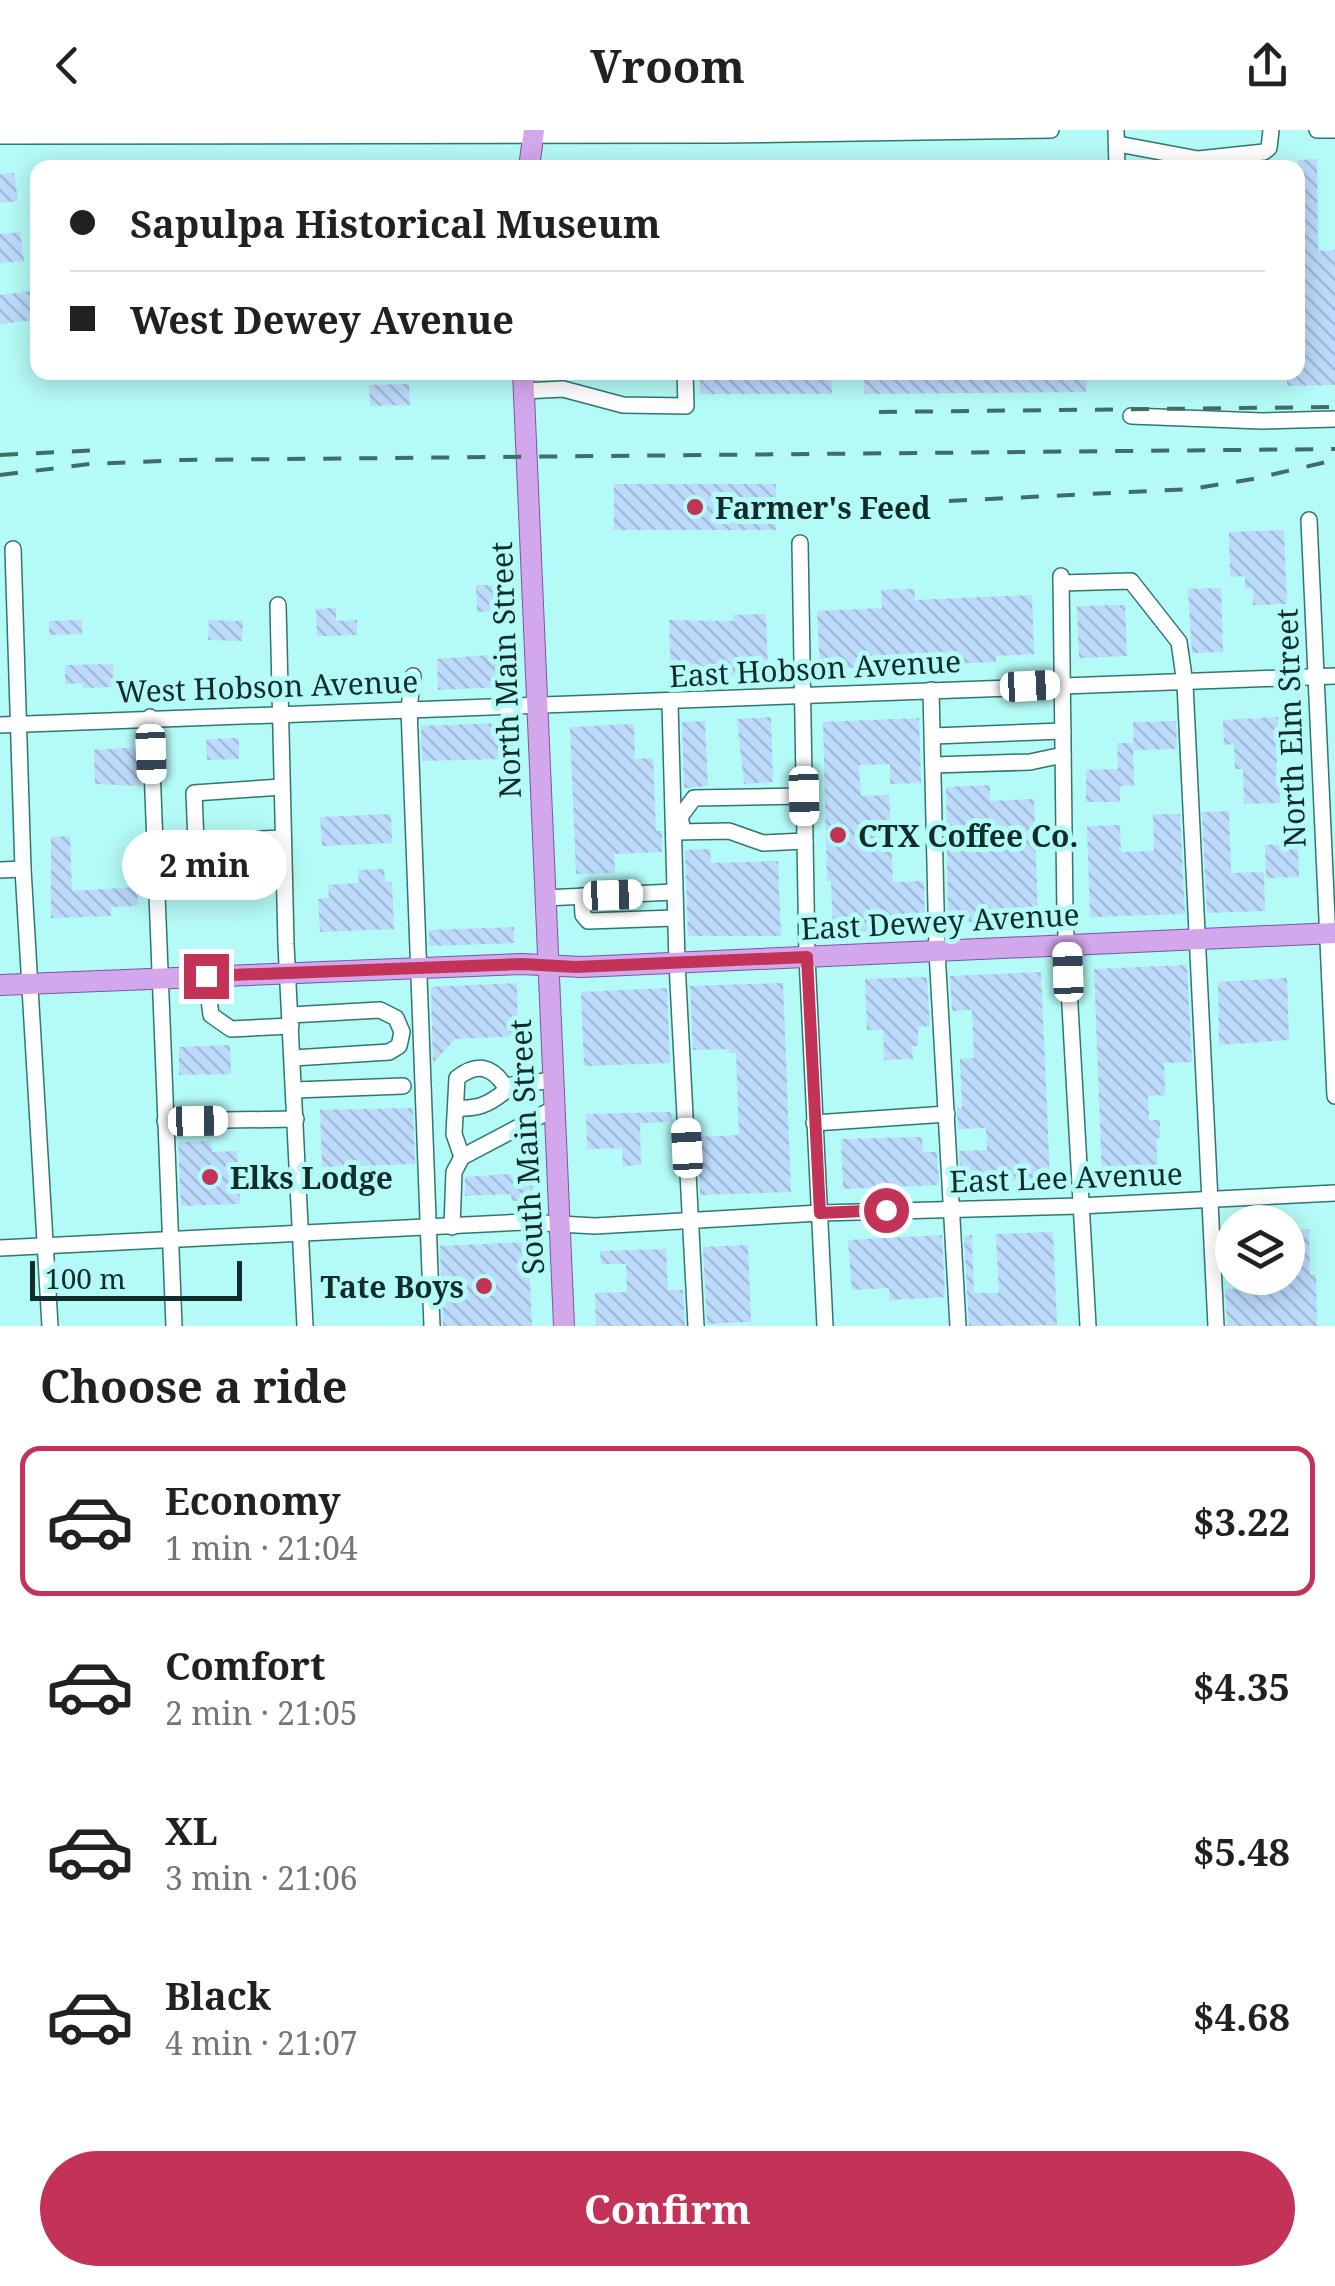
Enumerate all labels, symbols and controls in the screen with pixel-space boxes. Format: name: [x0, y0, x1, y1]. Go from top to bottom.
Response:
text: Vroom: [590, 35, 745, 96]
icon: back: [40, 38, 95, 93]
icon: share: [1240, 38, 1295, 93]
text: Sapulpa Historical Museum: [130, 197, 660, 249]
text: West Dewey Avenue: [130, 293, 514, 345]
place label: Farmer's Feed: [715, 487, 931, 528]
marker: Farmer's Feed: [684, 496, 706, 518]
street label: North Main Street: [480, 541, 530, 799]
street label: North Elm Street: [1265, 608, 1315, 848]
street label: East Hobson Avenue: [668, 640, 962, 696]
street label: West Hobson Avenue: [115, 660, 419, 712]
car: [999, 669, 1061, 703]
car: [135, 723, 167, 785]
car: [788, 766, 820, 826]
place label: CTX Coffee Co.: [858, 815, 1078, 856]
marker: CTX Coffee Co.: [827, 824, 849, 846]
callout: 2 min: [124, 831, 288, 901]
text: 2 min: [159, 843, 250, 886]
car: [582, 879, 644, 911]
street label: East Dewey Avenue: [800, 893, 1080, 949]
car: [1052, 941, 1084, 1003]
route end: [184, 954, 229, 999]
street label: South Main Street: [499, 1018, 553, 1276]
car: [168, 1105, 228, 1137]
car: [670, 1117, 704, 1179]
street label: East Lee Avenue: [949, 1152, 1183, 1202]
place label: Elks Lodge: [230, 1157, 393, 1198]
marker: Elks Lodge: [199, 1166, 221, 1188]
route start: [864, 1188, 909, 1233]
map controls: [1215, 1205, 1305, 1295]
button: layers: [1215, 1205, 1305, 1295]
scale bar: [30, 1256, 242, 1300]
text: 100 m: [45, 1259, 126, 1297]
place label: Tate Boys: [320, 1266, 464, 1307]
marker: Tate Boys: [473, 1275, 495, 1297]
text: Choose a ride: [40, 1355, 348, 1416]
text: Economy: [165, 1474, 341, 1526]
icon: car: [45, 1476, 135, 1566]
text: $3.22: [1193, 1495, 1290, 1547]
text: 1 min · 21:04: [165, 1526, 358, 1569]
text: Comfort: [165, 1639, 325, 1691]
icon: car: [45, 1641, 135, 1731]
text: $4.35: [1193, 1660, 1290, 1712]
text: 2 min · 21:05: [165, 1691, 358, 1734]
text: XL: [165, 1804, 218, 1856]
icon: car: [45, 1806, 135, 1896]
text: $5.48: [1193, 1825, 1290, 1877]
text: 3 min · 21:06: [165, 1856, 358, 1899]
text: Black: [165, 1969, 271, 2021]
icon: car: [45, 1971, 135, 2061]
text: $4.68: [1193, 1990, 1290, 2042]
text: 4 min · 21:07: [165, 2021, 358, 2064]
button: Confirm: [40, 2151, 1295, 2266]

